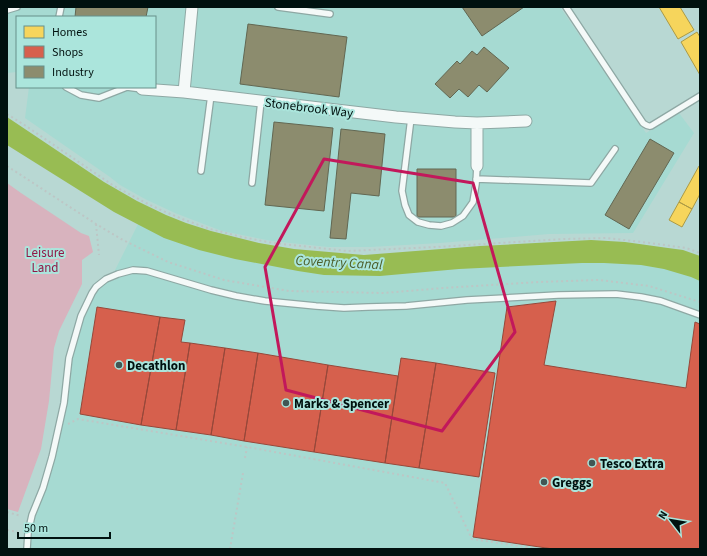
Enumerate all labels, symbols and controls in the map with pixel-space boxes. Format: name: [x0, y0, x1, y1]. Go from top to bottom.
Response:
legend: [16, 16, 156, 88]
text: Homes: [52, 24, 87, 41]
text: Shops: [52, 44, 83, 61]
text: Industry: [52, 64, 94, 81]
street label: Stonebrook Way: [264, 94, 354, 122]
park label: Leisure Land: [25, 244, 65, 277]
water label: Coventry Canal: [295, 251, 383, 275]
place label: Decathlon: [127, 357, 185, 375]
marker: Decathlon: [114, 360, 124, 370]
place label: Marks & Spencer: [294, 395, 390, 413]
marker: Marks & Spencer: [281, 398, 291, 408]
place label: Tesco Extra: [600, 455, 664, 473]
marker: Tesco Extra: [587, 458, 597, 468]
place label: Greggs: [552, 474, 592, 492]
marker: Greggs: [539, 477, 549, 487]
north arrow: [651, 500, 691, 540]
text: N: [655, 508, 671, 522]
scale bar: [18, 514, 110, 540]
text: 50 m: [24, 520, 48, 537]

